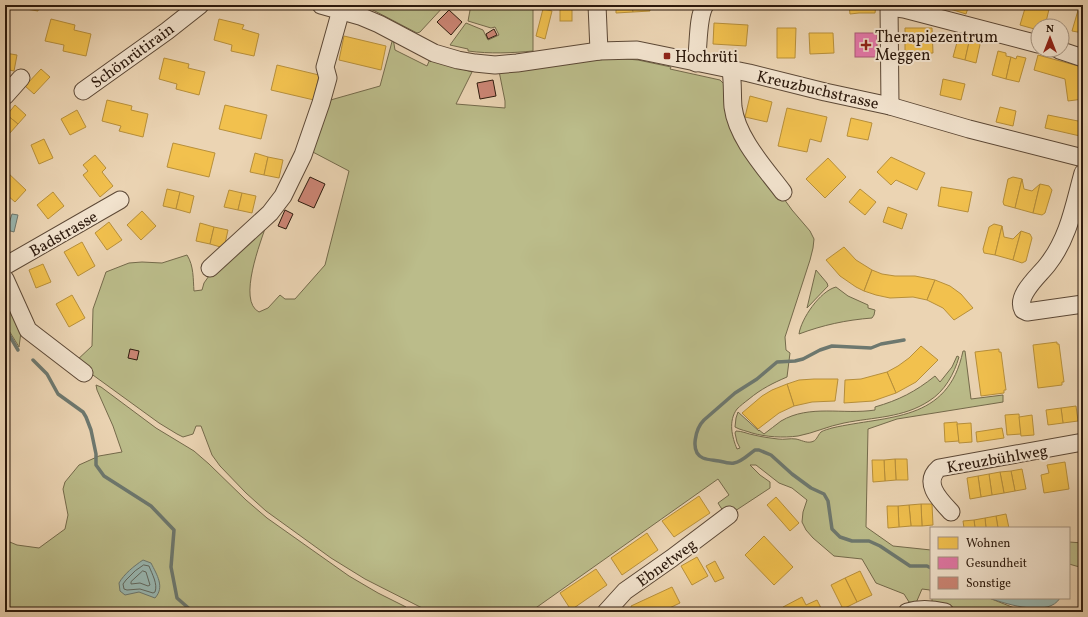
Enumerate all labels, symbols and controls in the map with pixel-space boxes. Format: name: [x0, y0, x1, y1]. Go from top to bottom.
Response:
north arrow: [1030, 18, 1070, 58]
street label: Schönrütirain: [87, 19, 179, 94]
text: N: [1046, 22, 1054, 37]
place label: Therapiezentrum Meggen: [875, 27, 998, 67]
marker: Therapiezentrum Meggen: [860, 39, 872, 51]
place label: Hochrüti: [675, 47, 738, 69]
marker: Hochrüti: [662, 51, 672, 61]
street label: Kreuzbuchstrasse: [754, 66, 881, 116]
street label: Badstrasse: [26, 206, 102, 263]
street label: Kreuzbühlweg: [945, 440, 1050, 480]
legend: [930, 527, 1070, 599]
street label: Ebnetweg: [633, 534, 702, 593]
text: Wohnen: [966, 536, 1011, 552]
text: Gesundheit: [966, 556, 1027, 572]
text: Sonstige: [966, 576, 1011, 592]

